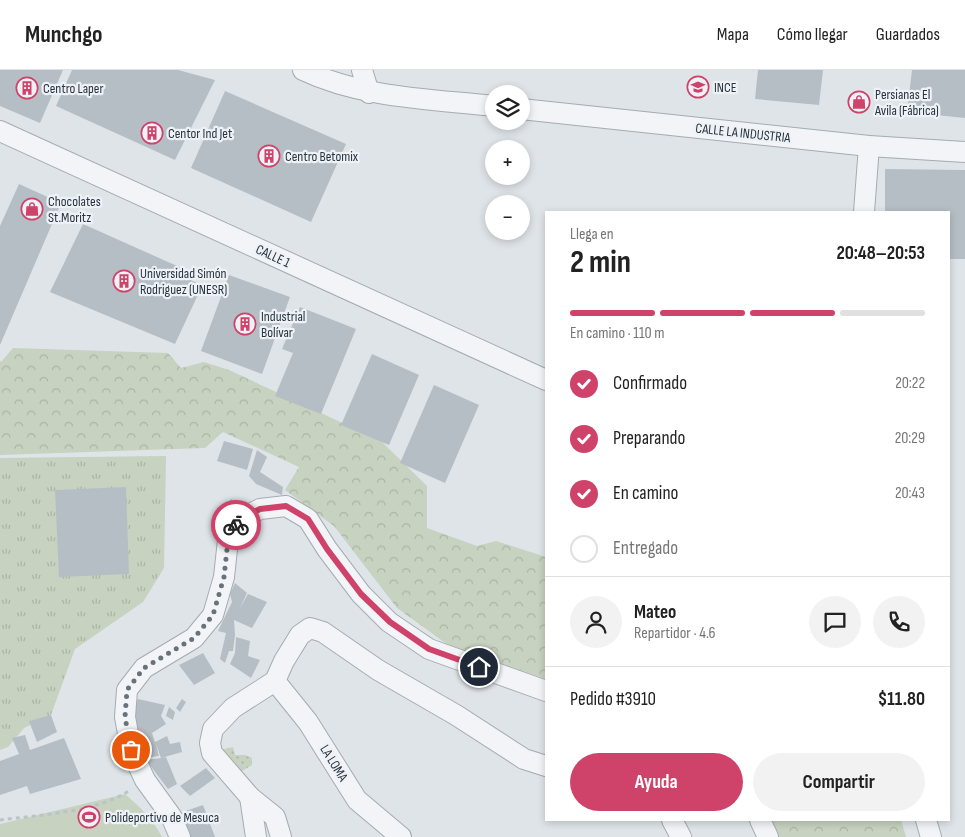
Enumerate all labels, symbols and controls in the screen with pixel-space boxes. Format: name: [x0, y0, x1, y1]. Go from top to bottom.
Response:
text: Munchgo: [25, 20, 103, 49]
text: Mapa: [717, 24, 749, 45]
text: Cómo llegar: [777, 24, 848, 45]
text: Guardados: [876, 24, 940, 45]
school or university icon: INCE: [686, 75, 710, 99]
building icon: Centro Laper: [15, 76, 39, 100]
place label: INCE: [714, 79, 737, 96]
place label: Centro Laper: [43, 80, 104, 97]
map controls: [485, 85, 530, 240]
button: layers: [485, 85, 530, 130]
place label: Persianas El Avila (Fábrica): [874, 86, 939, 119]
shop icon: Persianas El Avila (Fábrica): [847, 90, 871, 114]
street label: CALLE LA INDUSTRIA: [695, 120, 792, 147]
building icon: Centor Ind Jet: [140, 121, 164, 145]
place label: Centor Ind Jet: [168, 125, 232, 142]
button: +: [485, 140, 530, 185]
building icon: Centro Betomix: [257, 144, 281, 168]
place label: Centro Betomix: [285, 148, 359, 165]
place label: Chocolates St.Moritz: [48, 193, 101, 226]
button: −: [485, 195, 530, 240]
shop icon: Chocolates St.Moritz: [20, 197, 44, 221]
text: Llega en: [570, 225, 614, 244]
street label: CALLE 1: [253, 241, 293, 271]
text: 20:48–20:53: [837, 242, 925, 265]
text: 2 min: [570, 243, 631, 282]
place label: Universidad Simón Rodriguez (UNESR): [140, 265, 227, 298]
building icon: Universidad Simón Rodriguez (UNESR): [112, 269, 136, 293]
place label: Industrial Bolívar: [261, 308, 305, 341]
building icon: Industrial Bolívar: [233, 312, 257, 336]
text: En camino · 110 m: [570, 324, 665, 343]
icon: check: [570, 370, 598, 398]
text: Confirmado: [613, 372, 687, 395]
text: 20:22: [895, 374, 925, 393]
icon: check: [570, 425, 598, 453]
text: Preparando: [613, 427, 685, 450]
text: 20:29: [895, 429, 925, 448]
icon: check: [570, 480, 598, 508]
text: En camino: [613, 482, 678, 505]
text: 20:43: [895, 484, 925, 503]
courier: [211, 500, 261, 550]
icon: bike: [222, 511, 250, 539]
text: Entregado: [613, 537, 678, 560]
button: person: [570, 596, 622, 648]
button: chat: [809, 596, 861, 648]
button: phone: [873, 596, 925, 648]
text: Mateo: [634, 601, 676, 624]
text: Repartidor · 4.6: [634, 624, 716, 643]
pin: [458, 646, 500, 688]
icon: home: [465, 653, 493, 681]
text: Pedido #3910: [570, 688, 656, 711]
text: $11.80: [878, 688, 925, 711]
pin: [110, 729, 152, 771]
icon: bag: [117, 736, 145, 764]
street label: LA LOMA: [316, 742, 352, 785]
button: Ayuda: [570, 753, 743, 811]
button: Compartir: [753, 753, 925, 811]
sports icon: Polideportivo de Mesuca: [77, 805, 101, 829]
place label: Polideportivo de Mesuca: [105, 809, 219, 826]

